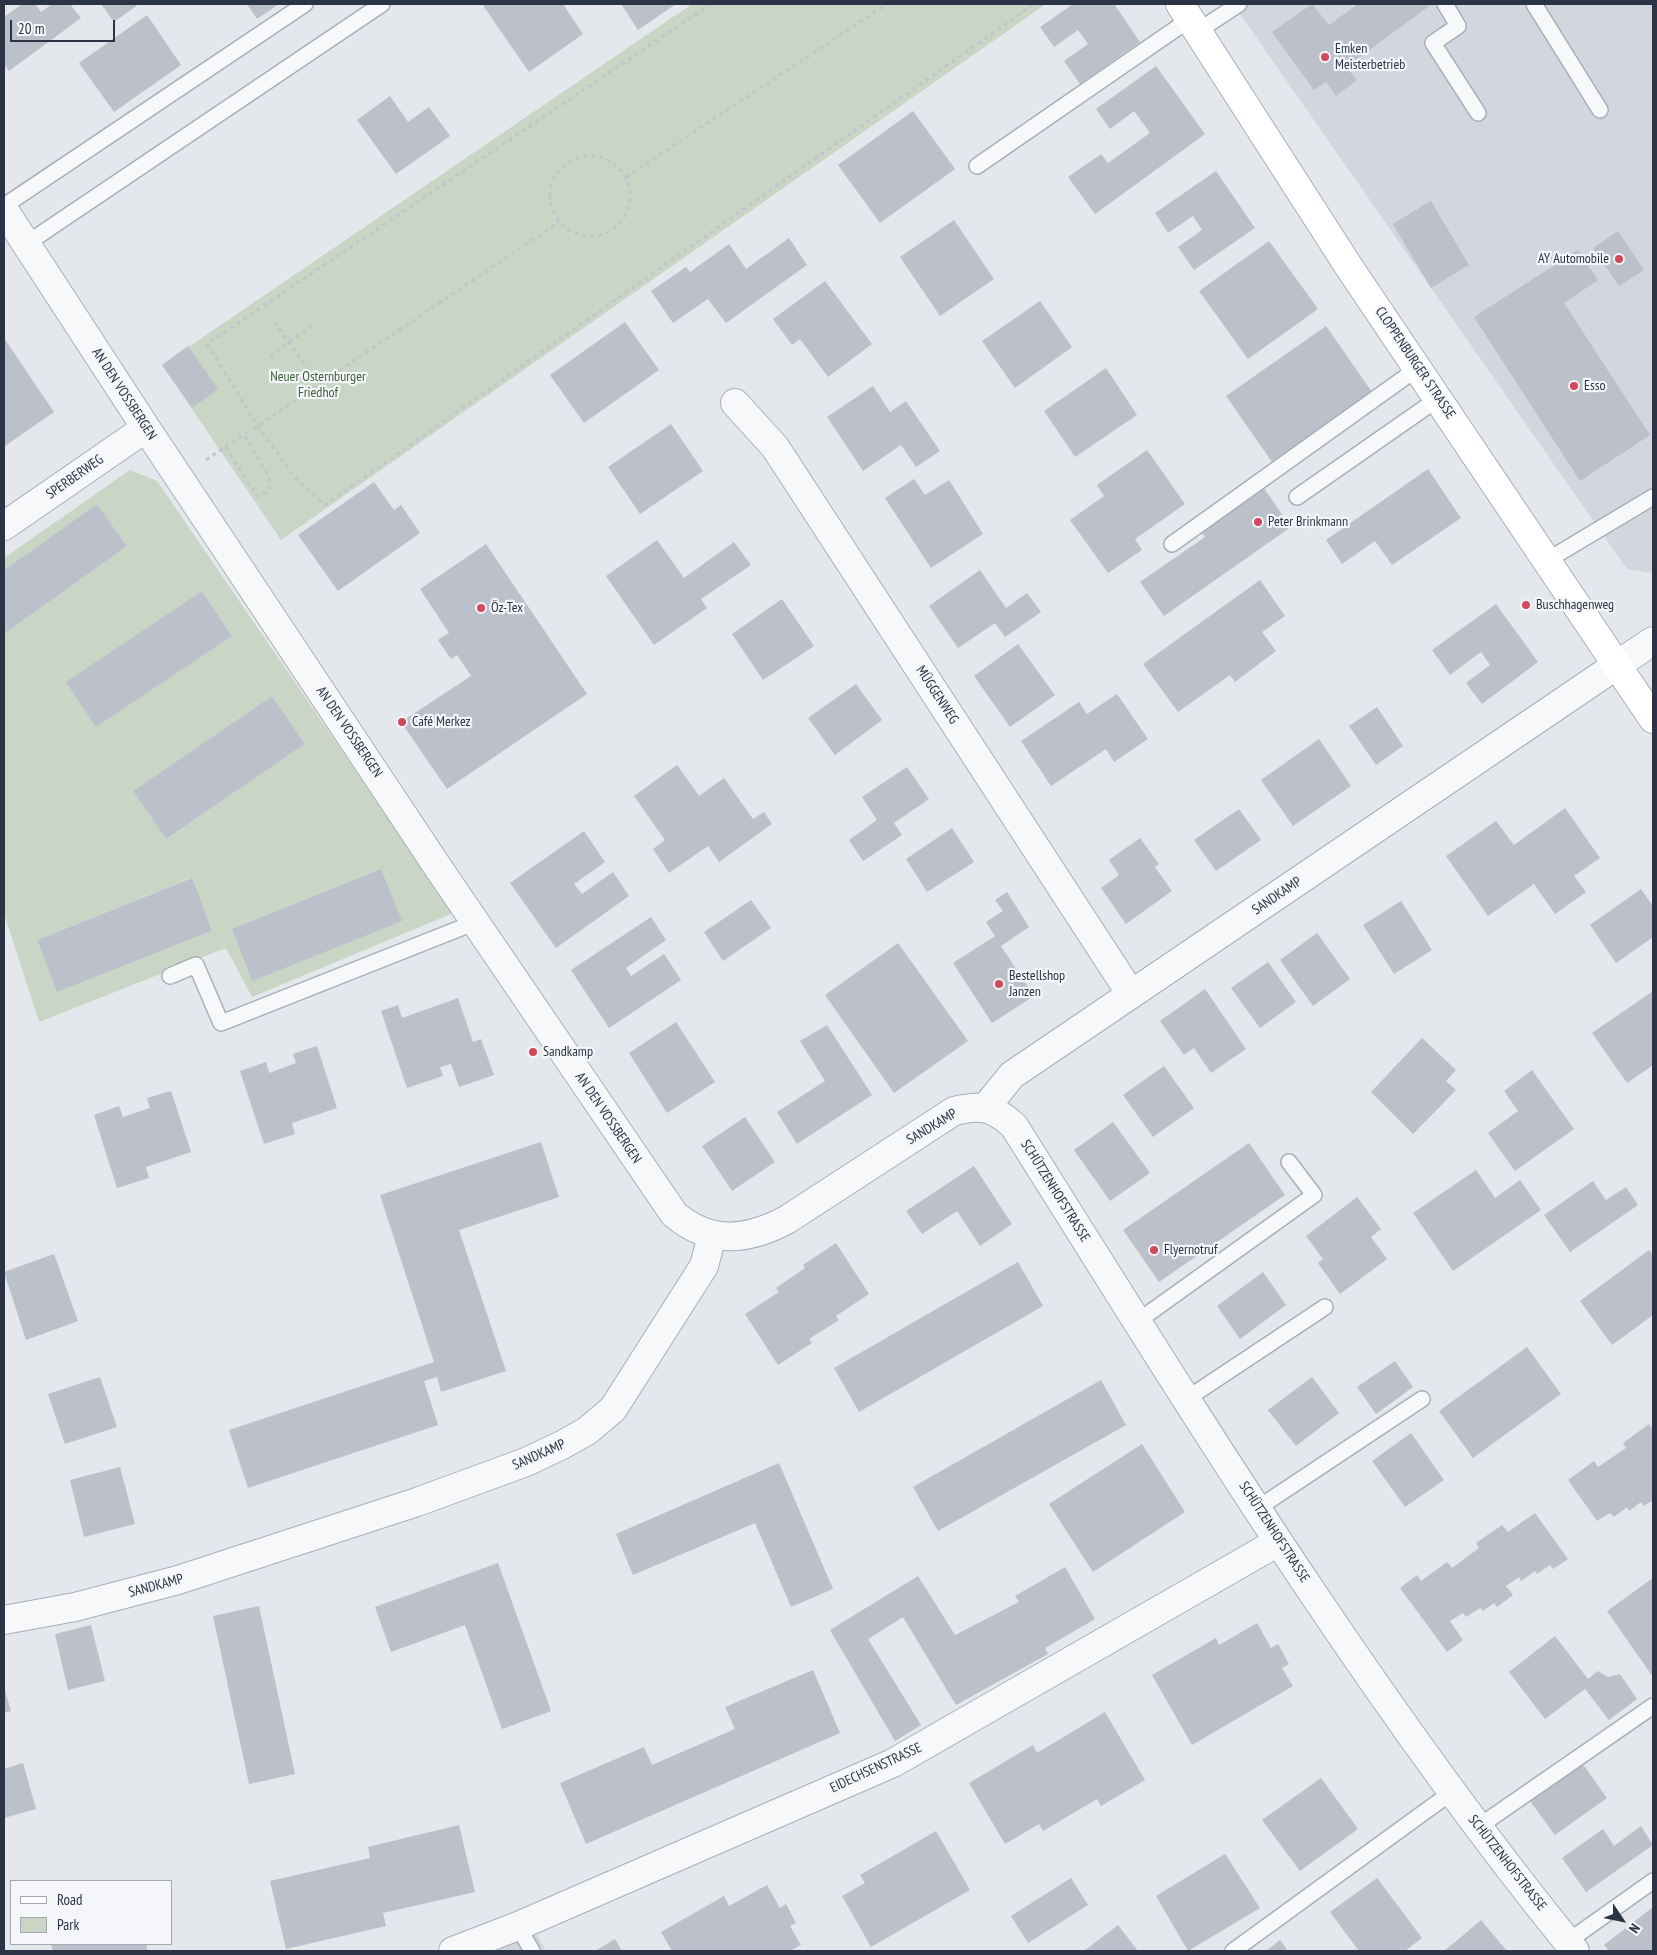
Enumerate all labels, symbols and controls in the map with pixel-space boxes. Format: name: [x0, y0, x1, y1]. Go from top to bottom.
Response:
scale bar: [12, 10, 118, 42]
text: 20 m: [18, 19, 44, 38]
place label: Emken Meisterbetrieb: [1335, 41, 1405, 74]
marker: Emken Meisterbetrieb: [1319, 51, 1331, 63]
place label: AY Automobile: [1538, 251, 1609, 267]
marker: AY Automobile: [1613, 253, 1625, 265]
street label: CLOPPENBURGER STRASSE: [1371, 304, 1459, 422]
street label: AN DEN VOSSBERGEN: [88, 345, 160, 443]
park label: Neuer Osternburger Friedhof: [270, 369, 366, 402]
place label: Esso: [1584, 378, 1606, 394]
marker: Esso: [1568, 380, 1580, 392]
street label: SPERBERWEG: [43, 451, 107, 503]
place label: Peter Brinkmann: [1268, 514, 1348, 530]
marker: Peter Brinkmann: [1252, 516, 1264, 528]
place label: Buschhagenweg: [1536, 597, 1614, 613]
marker: Buschhagenweg: [1520, 599, 1532, 611]
place label: Öz-Tex: [491, 600, 523, 616]
marker: Öz-Tex: [475, 602, 487, 614]
street label: MÜGGENWEG: [912, 663, 962, 727]
street label: AN DEN VOSSBERGEN: [312, 683, 386, 781]
place label: Café Merkez: [412, 714, 471, 730]
marker: Café Merkez: [396, 716, 408, 728]
street label: SANDKAMP: [1249, 873, 1305, 919]
place label: Bestellshop Janzen: [1009, 968, 1065, 1000]
marker: Bestellshop Janzen: [993, 978, 1005, 990]
place label: Sandkamp: [543, 1044, 593, 1060]
marker: Sandkamp: [527, 1046, 539, 1058]
street label: AN DEN VOSSBERGEN: [571, 1069, 645, 1167]
street label: SANDKAMP: [904, 1105, 960, 1149]
street label: SCHÜTZENHOFSTRASSE: [1017, 1137, 1093, 1245]
place label: Flyernotruf: [1164, 1242, 1217, 1258]
marker: Flyernotruf: [1148, 1244, 1160, 1256]
street label: SANDKAMP: [510, 1436, 568, 1474]
street label: SCHÜTZENHOFSTRASSE: [1235, 1478, 1313, 1586]
street label: SANDKAMP: [127, 1571, 185, 1601]
street label: EIDECHSENSTRASSE: [827, 1739, 925, 1797]
street label: SCHÜTZENHOFSTRASSE: [1464, 1812, 1550, 1914]
legend: [10, 1880, 172, 1945]
text: Road: [57, 1890, 83, 1909]
north arrow: [1597, 1895, 1647, 1945]
text: Park: [57, 1915, 79, 1934]
text: N: [1625, 1920, 1644, 1937]

